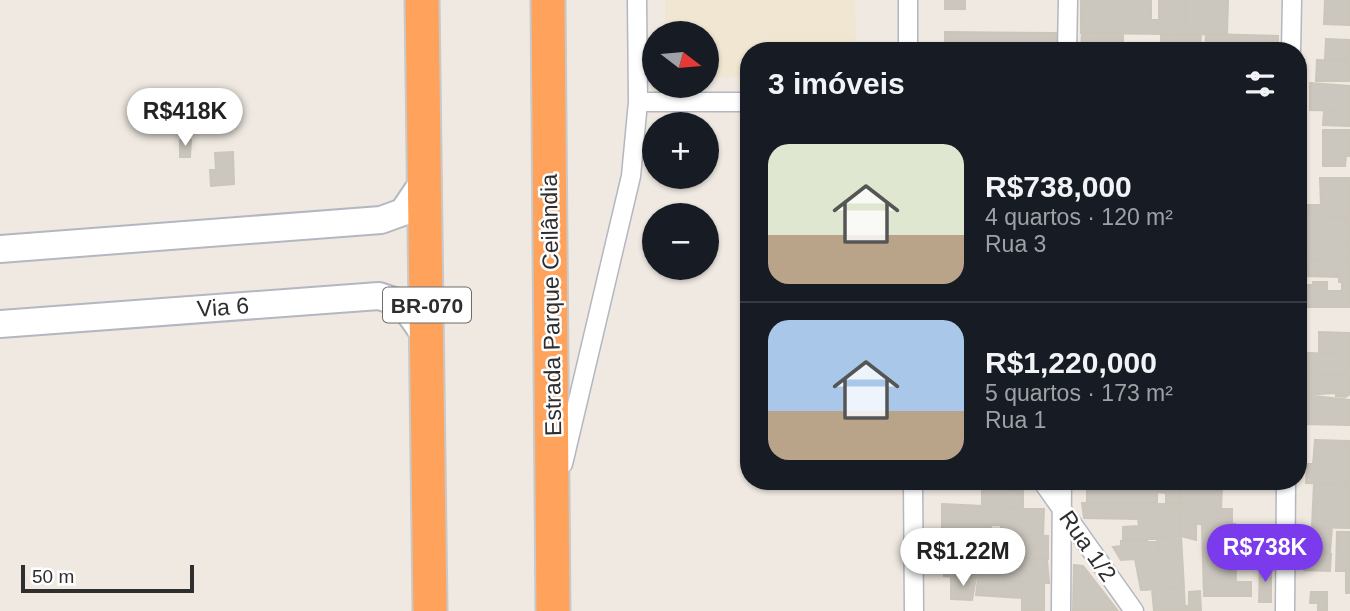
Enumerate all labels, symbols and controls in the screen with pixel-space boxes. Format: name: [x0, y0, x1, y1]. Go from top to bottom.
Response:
north arrow: [642, 21, 719, 98]
map controls: [642, 21, 719, 280]
icon: filters: [1241, 65, 1279, 103]
text: 3 imóveis: [768, 67, 905, 100]
pin: R$418K: [128, 88, 242, 148]
text: R$418K: [143, 98, 227, 124]
button: +: [642, 112, 719, 189]
text: R$738,000: [985, 170, 1132, 203]
icon: home: [824, 172, 908, 256]
street label: Estrada Parque Ceilândia: [536, 174, 566, 436]
button: −: [642, 203, 719, 280]
text: 4 quartos · 120 m²: [985, 204, 1173, 230]
text: Rua 3: [985, 231, 1046, 257]
road number: BR-070: [383, 288, 471, 322]
street label: Via 6: [196, 292, 250, 322]
text: R$1,220,000: [985, 346, 1157, 379]
icon: home: [824, 348, 908, 432]
text: 5 quartos · 173 m²: [985, 380, 1173, 406]
text: Rua 1: [985, 407, 1046, 433]
street label: Rua 1/2: [1054, 506, 1122, 586]
pin: R$738K: [1208, 524, 1322, 584]
pin: R$1.22M: [898, 528, 1028, 588]
text: R$738K: [1223, 534, 1307, 560]
text: R$1.22M: [916, 538, 1010, 564]
scale bar: [21, 562, 194, 594]
text: 50 m: [32, 566, 74, 587]

